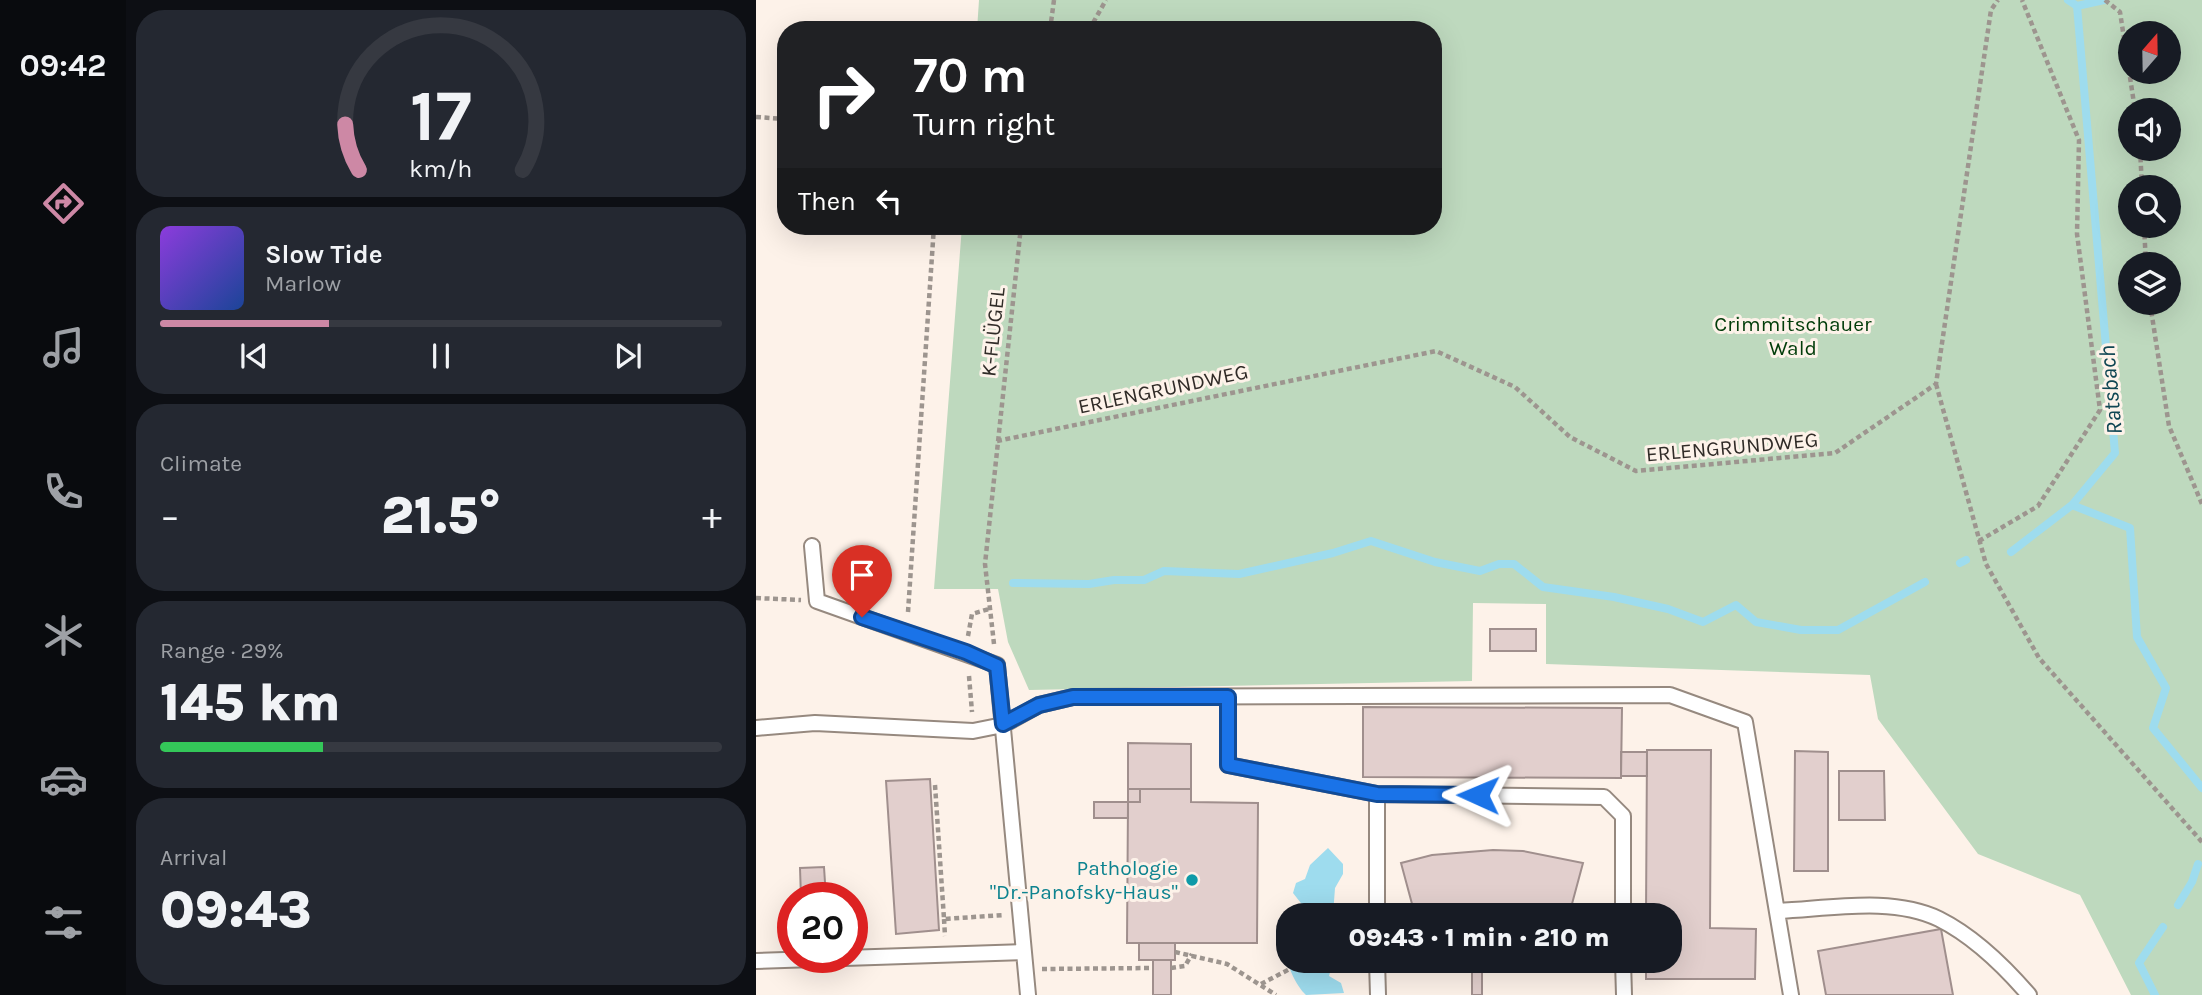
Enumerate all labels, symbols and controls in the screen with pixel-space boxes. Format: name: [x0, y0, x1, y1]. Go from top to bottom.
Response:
north arrow: [2118, 21, 2180, 84]
map controls: [2118, 21, 2181, 315]
text: 09:42: [20, 47, 106, 84]
text: 70 m: [913, 47, 1027, 104]
icon: right: [798, 49, 889, 140]
text: 17: [410, 73, 472, 158]
button: sound: [2118, 98, 2181, 161]
text: Turn right: [913, 106, 1055, 143]
text: km/h: [409, 153, 473, 182]
button: search: [2118, 175, 2181, 238]
icon: directions: [39, 179, 88, 228]
icon: left: [870, 182, 908, 220]
text: Then: [798, 186, 856, 217]
text: Slow Tide: [265, 239, 383, 270]
button: layers: [2118, 252, 2181, 315]
text: Marlow: [265, 270, 341, 297]
street label: K-FLÜGEL: [976, 286, 1010, 378]
park label: Crimmitschauer Wald: [1714, 312, 1872, 360]
icon: music: [39, 323, 88, 372]
icon: previous: [235, 337, 273, 375]
icon: pause: [422, 337, 460, 375]
icon: next: [609, 337, 647, 375]
water label: Ratsbach: [2093, 344, 2128, 436]
street label: ERLENGRUNDWEG: [1076, 359, 1250, 419]
street label: ERLENGRUNDWEG: [1645, 428, 1819, 466]
text: Climate: [160, 450, 242, 477]
icon: phone: [39, 467, 88, 516]
text: 21.5°: [381, 485, 501, 546]
text: −: [160, 494, 180, 539]
text: +: [702, 494, 722, 539]
pin: [832, 545, 892, 617]
icon: arrive: [843, 556, 881, 594]
icon: climate: [39, 611, 88, 660]
text: Range · 29%: [160, 637, 284, 664]
text: 145 km: [160, 672, 341, 733]
icon: car: [39, 755, 88, 804]
position arrow: [1441, 758, 1515, 832]
text: Arrival: [160, 844, 227, 871]
place label: Pathologie "Dr.-Panofsky-Haus": [990, 856, 1178, 904]
marker: Pathologie "Dr.-Panofsky-Haus": [1184, 872, 1200, 888]
text: 09:43: [160, 879, 312, 940]
speed limit sign: 20: [777, 882, 868, 973]
icon: filters: [39, 898, 88, 947]
text: 09:43 · 1 min · 210 m: [1348, 922, 1610, 953]

